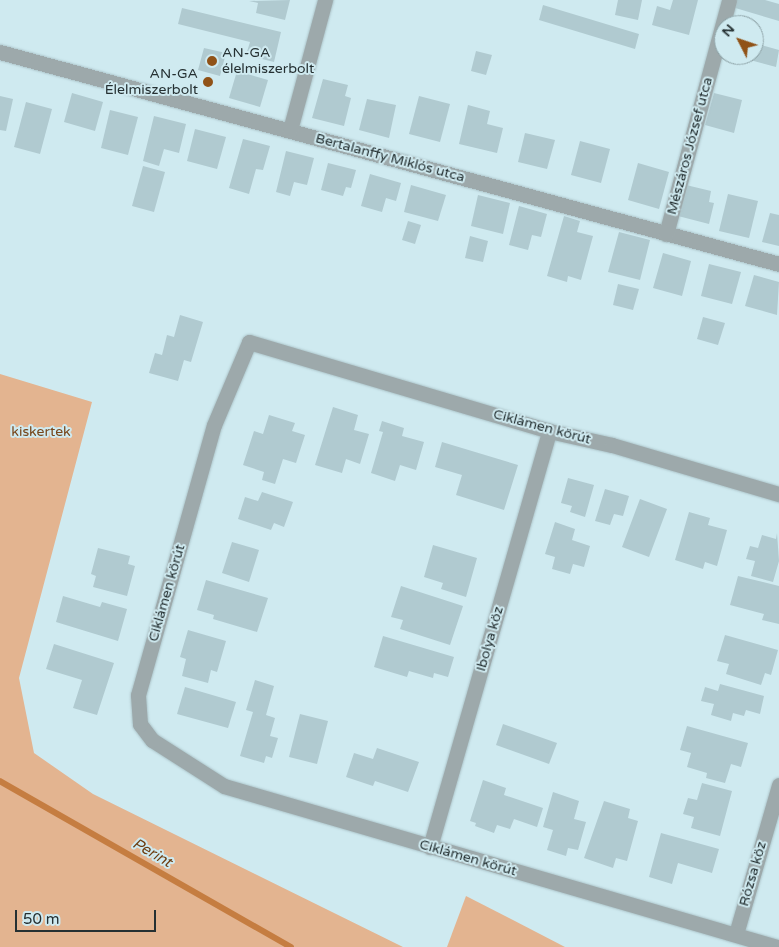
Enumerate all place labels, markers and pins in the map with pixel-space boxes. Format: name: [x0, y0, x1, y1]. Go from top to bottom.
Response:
place label: AN-GA élelmiszerbolt: [222, 45, 314, 78]
marker: AN-GA élelmiszerbolt: [206, 55, 218, 67]
place label: AN-GA Élelmiszerbolt: [105, 66, 198, 98]
marker: AN-GA Élelmiszerbolt: [202, 76, 214, 88]

